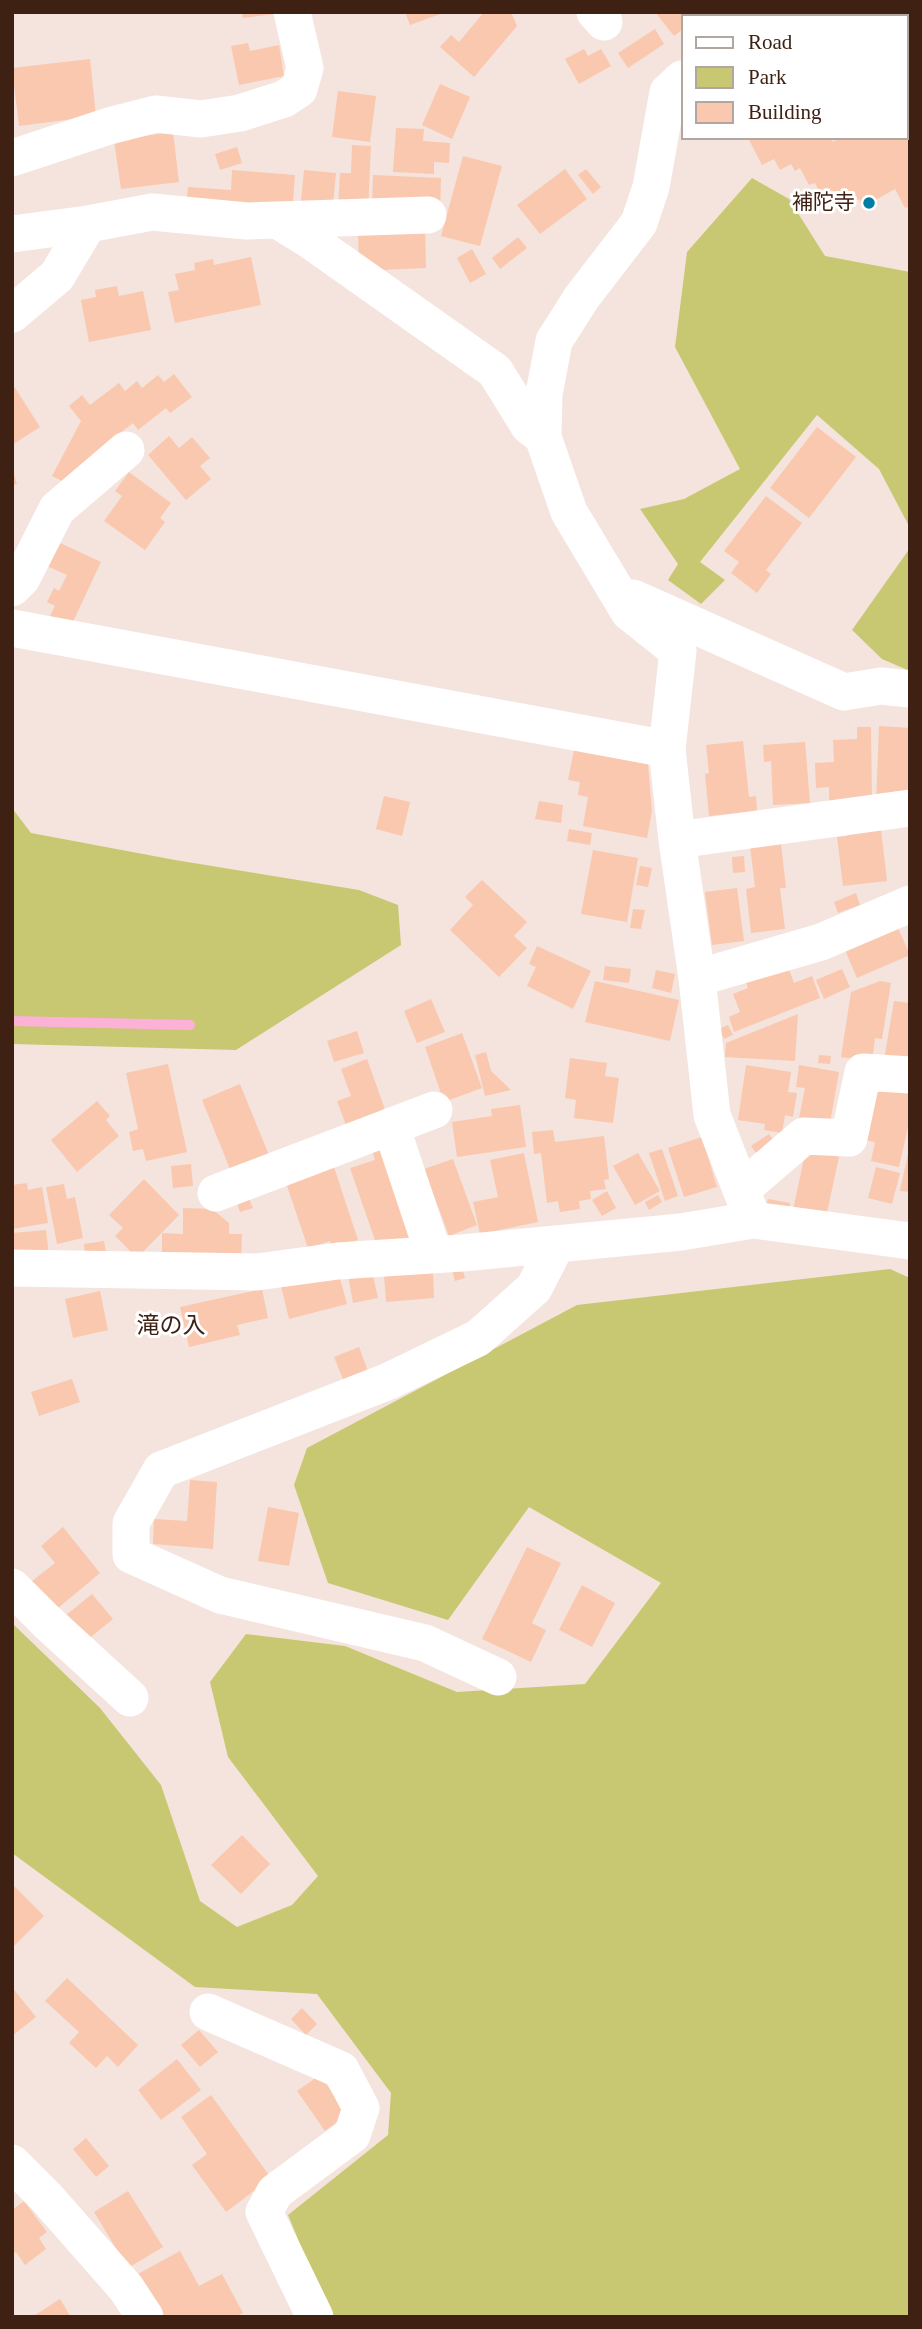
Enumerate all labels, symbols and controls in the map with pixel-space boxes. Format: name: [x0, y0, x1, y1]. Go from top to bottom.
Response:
legend: [680, 14, 908, 140]
text: Road: [748, 30, 792, 54]
text: Park: [748, 65, 787, 89]
text: Building: [748, 100, 822, 124]
place label: 補陀寺: [792, 190, 855, 216]
marker: 補陀寺: [861, 195, 877, 211]
district label: 滝の入: [137, 1313, 205, 1341]

